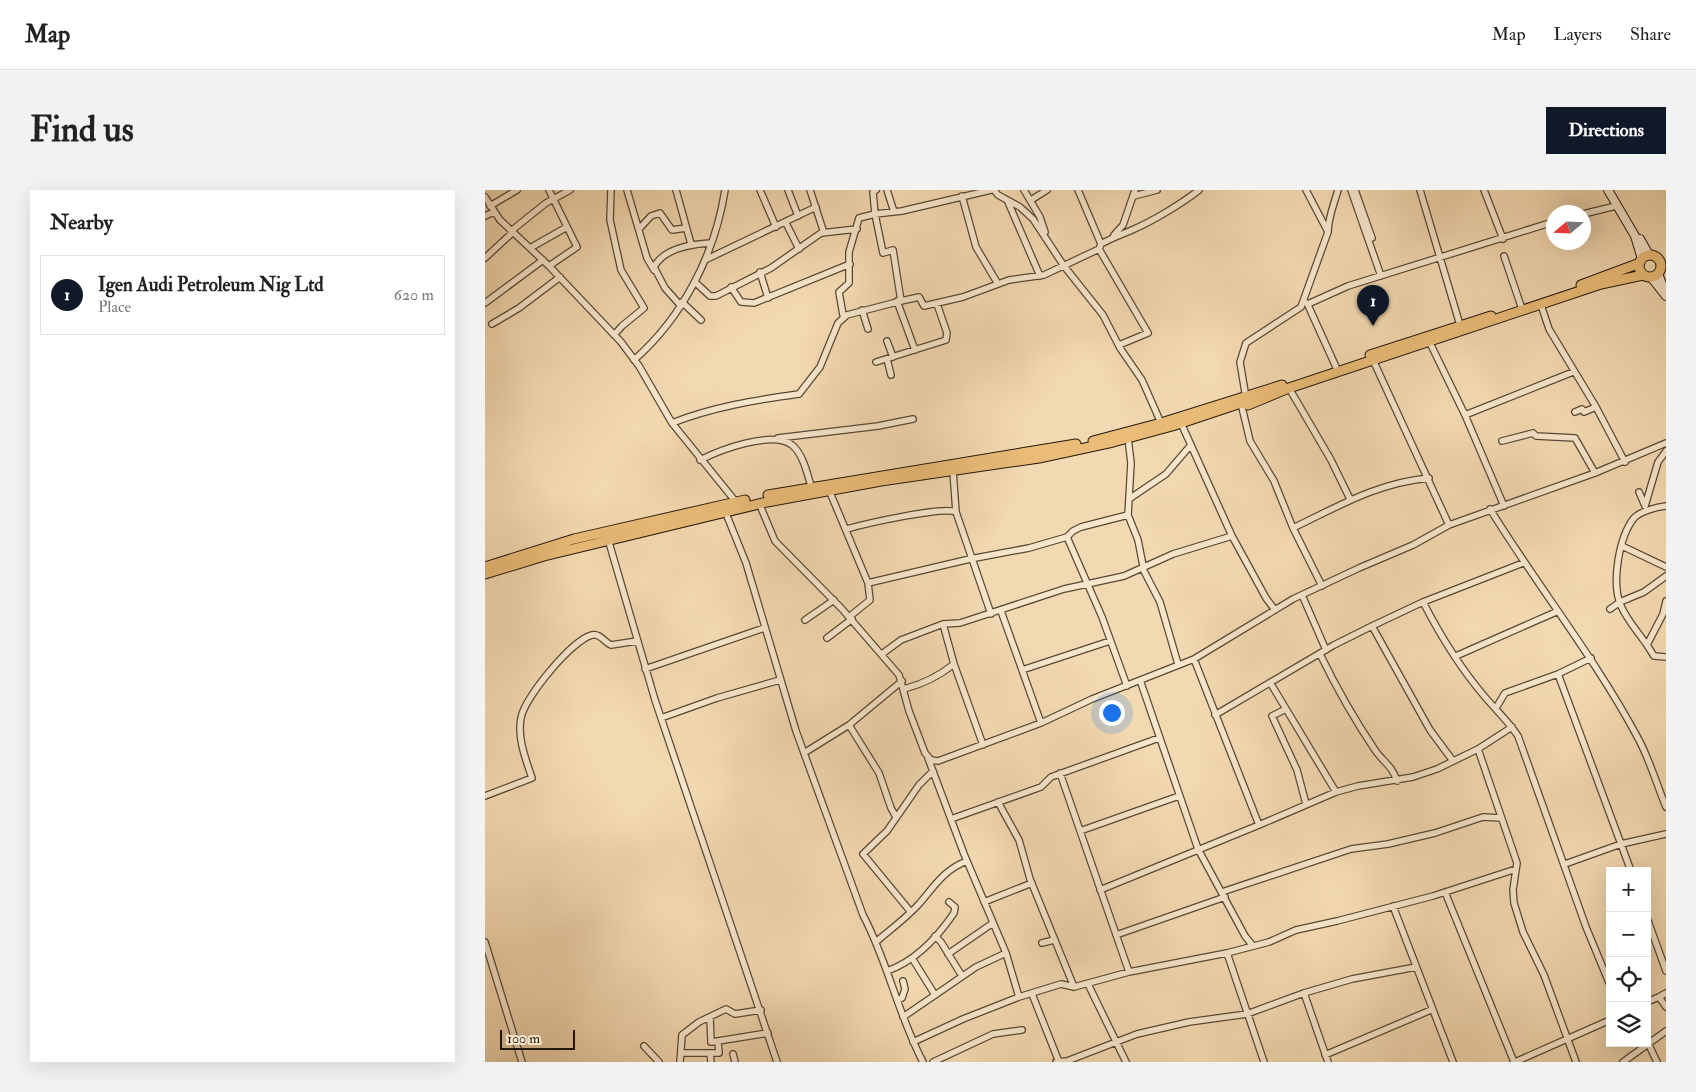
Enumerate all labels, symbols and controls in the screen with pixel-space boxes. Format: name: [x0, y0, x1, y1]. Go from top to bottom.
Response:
text: Map: [25, 19, 70, 50]
text: Map: [1492, 23, 1526, 46]
text: Layers: [1554, 23, 1602, 46]
text: Share: [1630, 23, 1671, 46]
button: Directions: [1546, 107, 1666, 154]
text: Find us: [30, 108, 134, 152]
north arrow: [1546, 205, 1591, 250]
text: Nearby: [50, 209, 113, 236]
text: Igen Audi Petroleum Nig Ltd: [98, 273, 324, 297]
text: 1: [64, 285, 70, 305]
text: 620 m: [394, 285, 434, 305]
pin: 1: [1357, 285, 1389, 326]
text: Place: [98, 297, 131, 317]
your location: [1099, 700, 1125, 726]
map controls: [1606, 867, 1651, 1047]
button: +: [1606, 867, 1651, 912]
button: −: [1606, 912, 1651, 957]
button: locate: [1606, 957, 1651, 1002]
button: layers: [1606, 1002, 1651, 1047]
scale bar: [500, 1027, 575, 1050]
text: 100 m: [507, 1030, 540, 1047]

